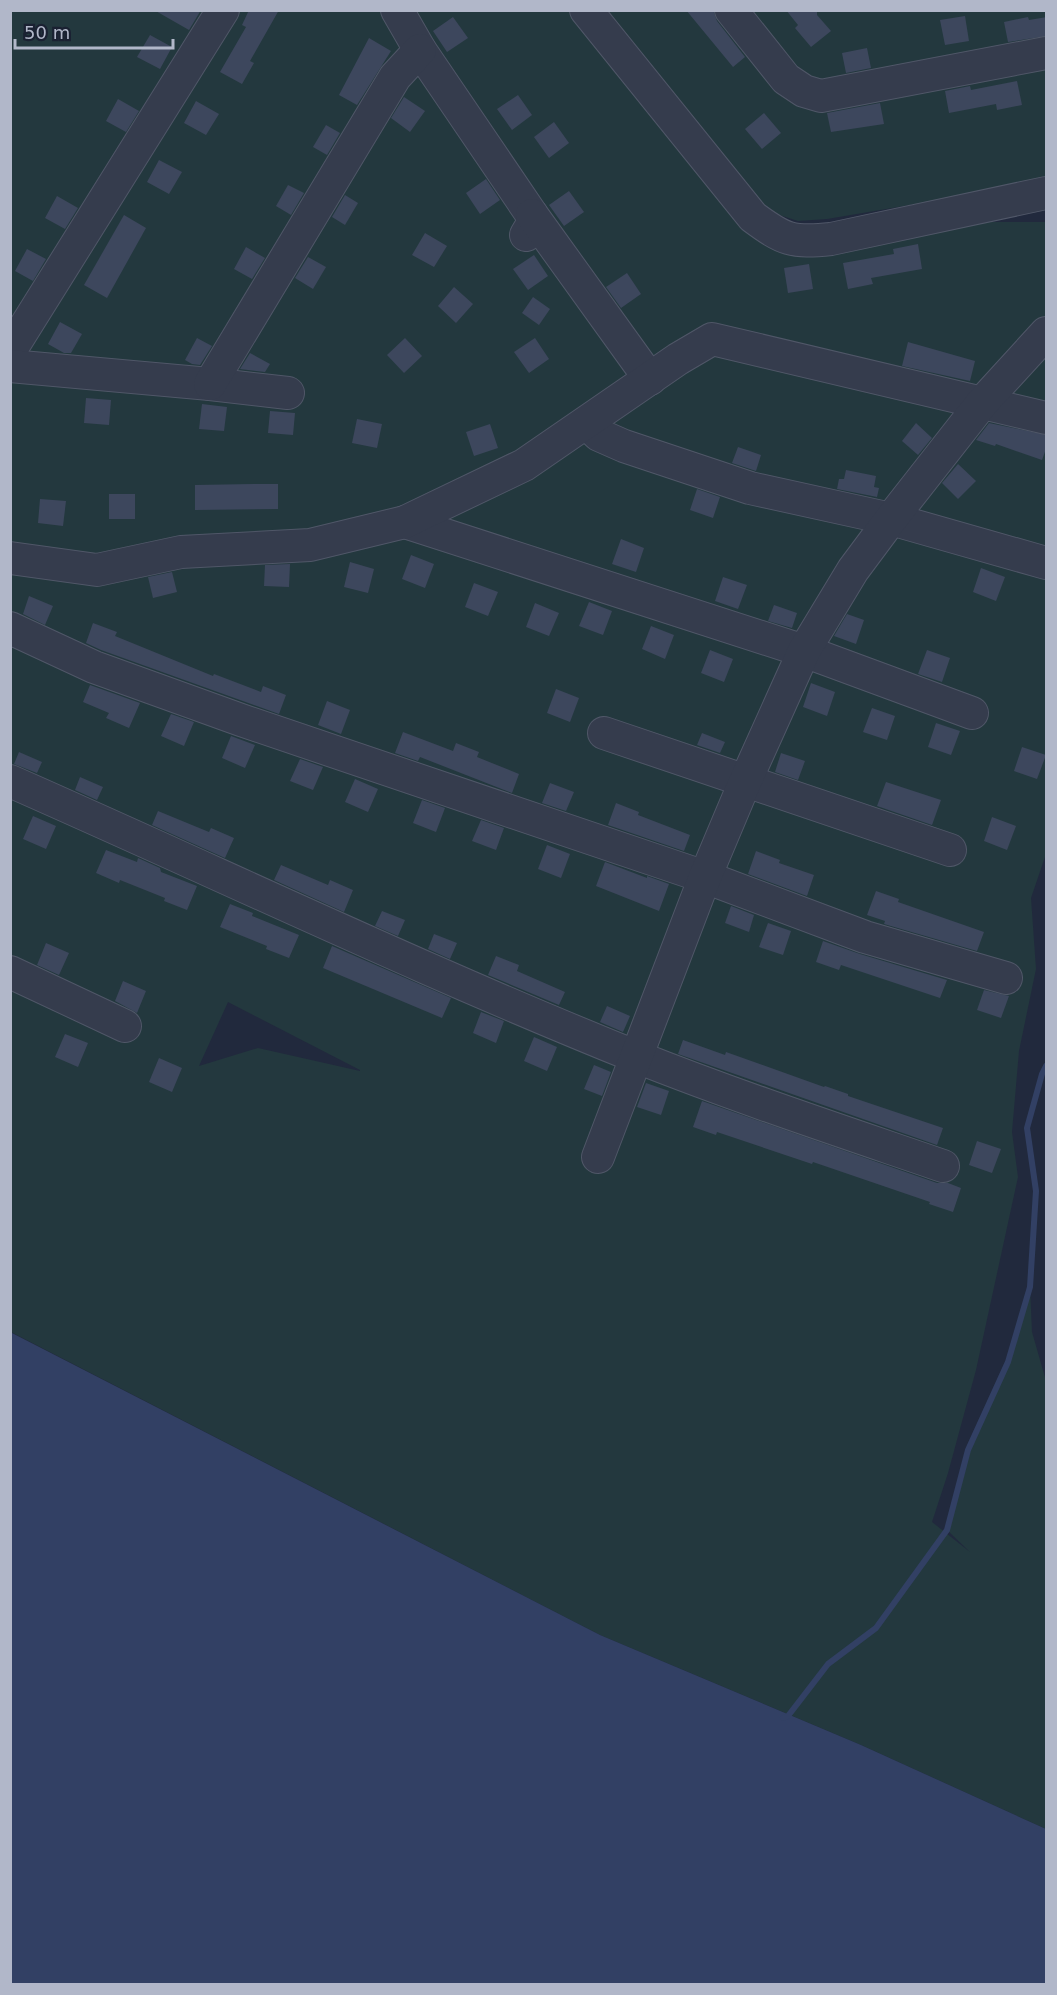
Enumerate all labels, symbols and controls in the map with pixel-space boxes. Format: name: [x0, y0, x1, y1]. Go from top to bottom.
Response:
scale bar: [15, 12, 172, 50]
text: 50 m: [24, 22, 70, 43]

